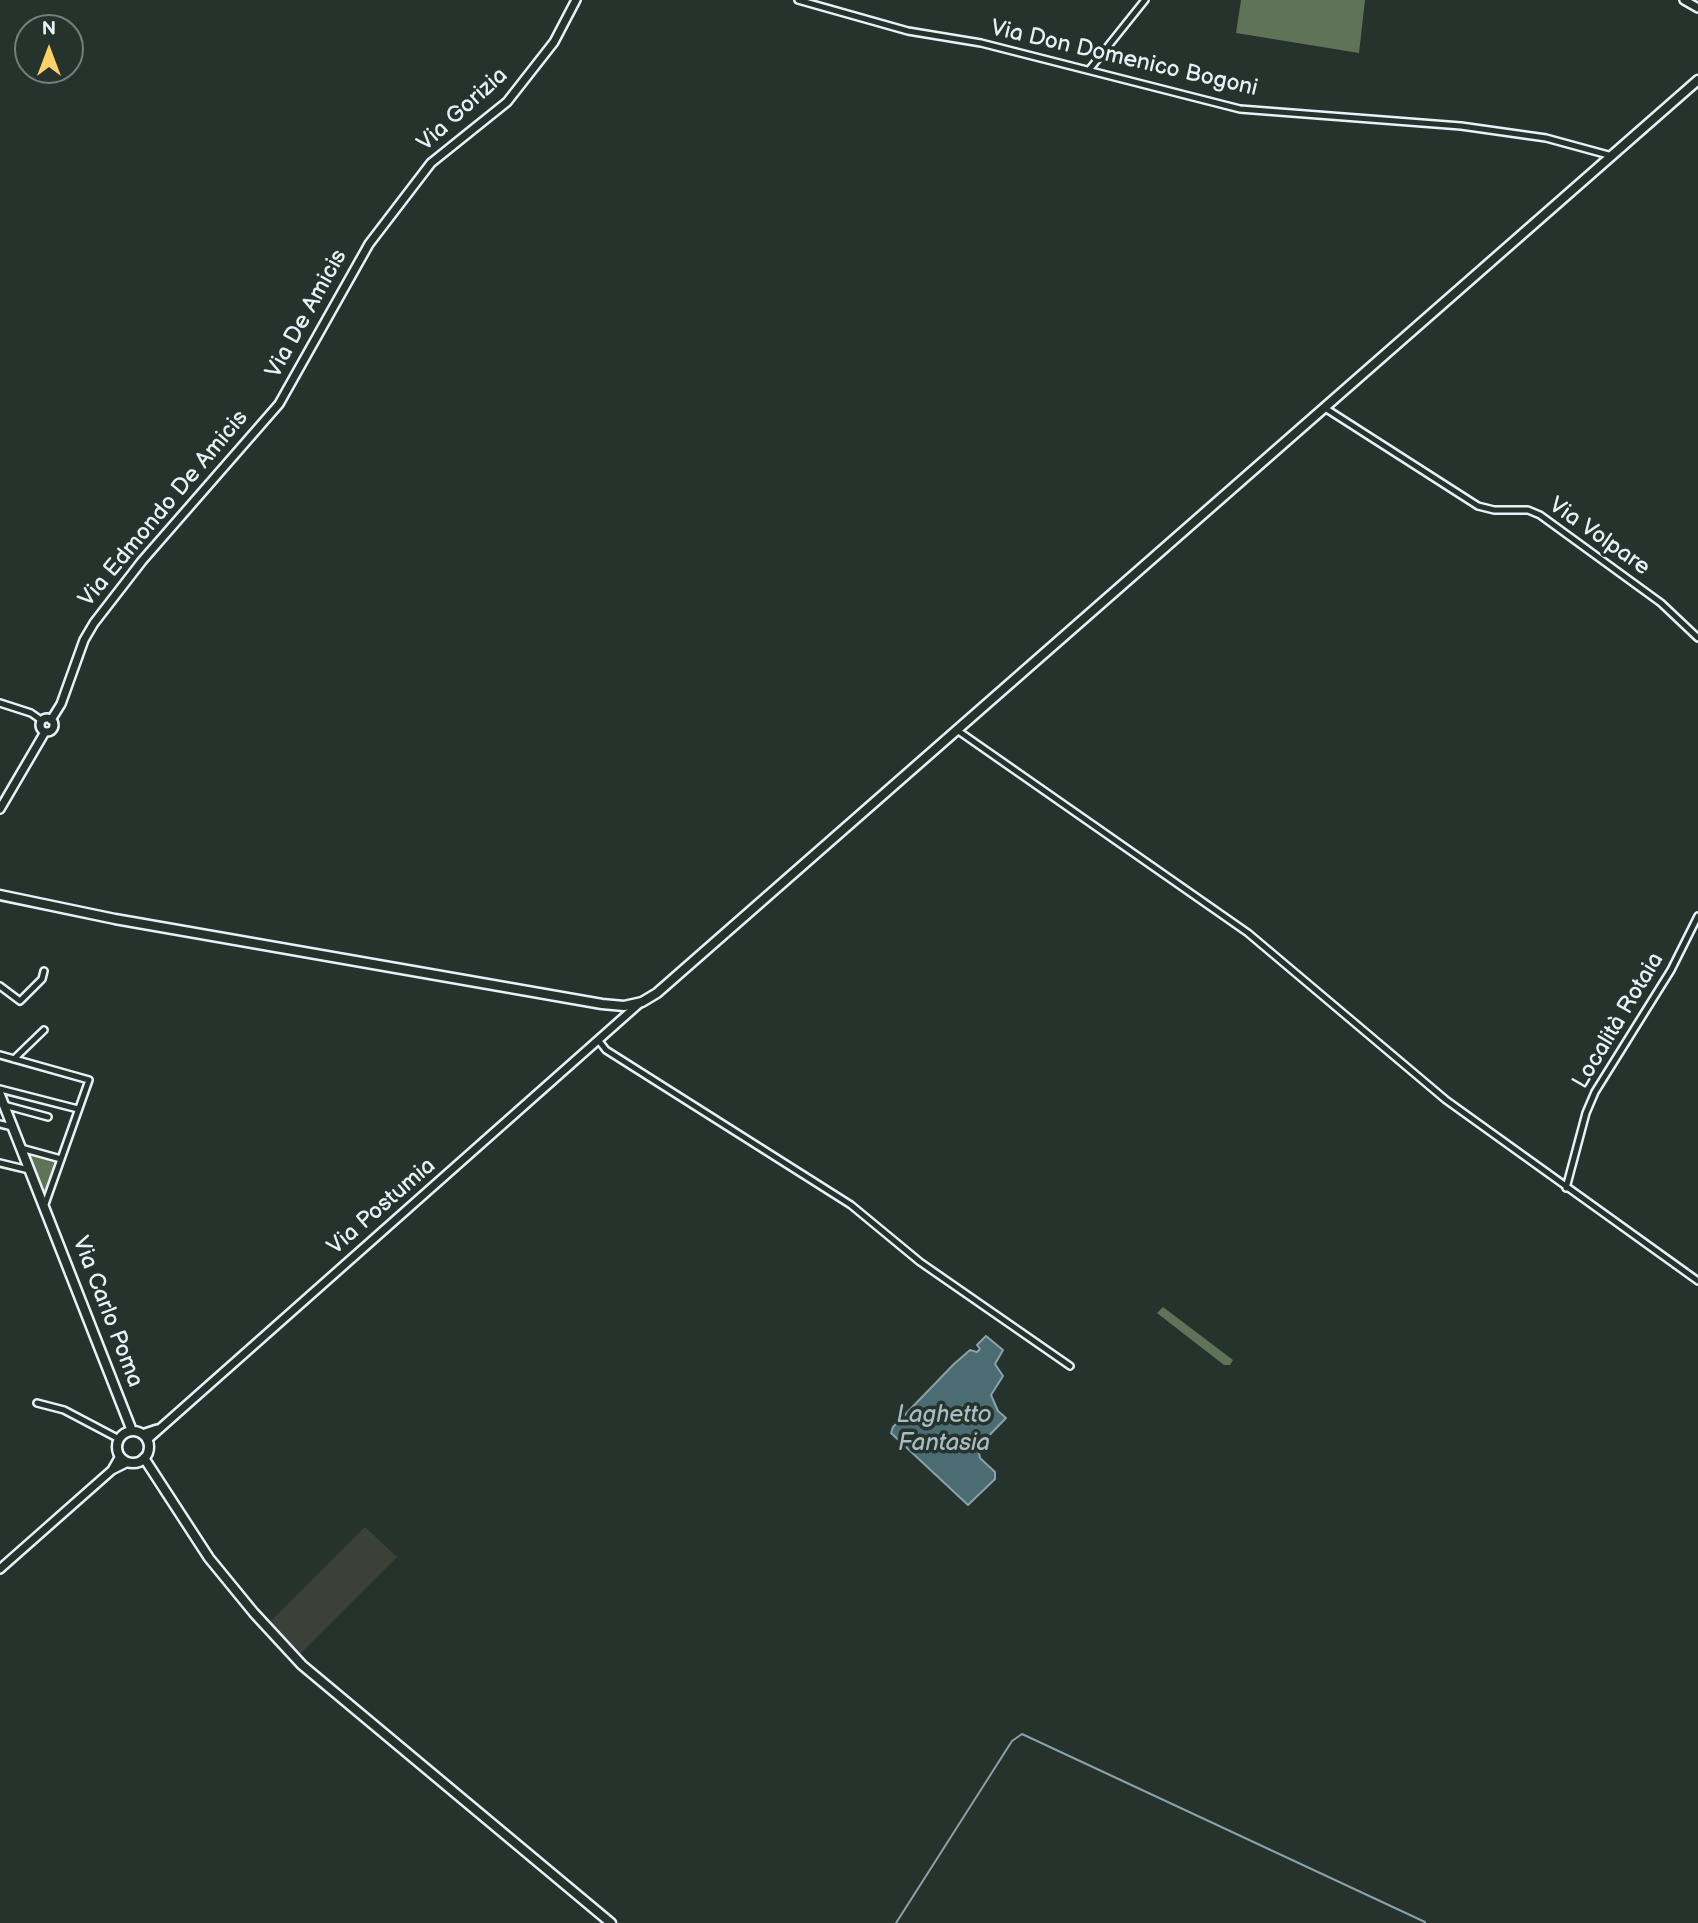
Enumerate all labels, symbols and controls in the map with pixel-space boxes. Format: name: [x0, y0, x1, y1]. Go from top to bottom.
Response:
north arrow: [14, 14, 84, 84]
street label: Via Don Domenico Bogoni: [988, 15, 1260, 103]
text: N: [42, 18, 56, 41]
street label: Via Gorizia: [412, 62, 514, 158]
street label: Via De Amicis: [260, 245, 354, 383]
street label: Via Edmondo De Amicis: [74, 405, 254, 613]
street label: Via Volpare: [1543, 492, 1655, 582]
street label: Località Rotaia: [1568, 948, 1670, 1094]
street label: Via Postumia: [322, 1153, 442, 1261]
street label: Via Carlo Poma: [66, 1233, 148, 1391]
water label: Laghetto Fantasia: [896, 1402, 992, 1458]

